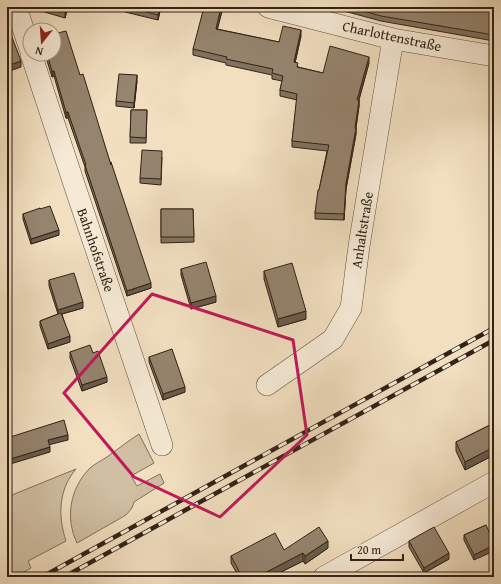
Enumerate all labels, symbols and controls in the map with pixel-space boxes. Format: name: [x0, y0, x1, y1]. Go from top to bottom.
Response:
street label: Charlottenstraße: [341, 16, 444, 56]
north arrow: [22, 22, 62, 62]
text: N: [33, 43, 45, 60]
street label: Anhaltstraße: [346, 190, 378, 270]
street label: Bahnhofstraße: [72, 205, 120, 295]
scale bar: [351, 536, 403, 562]
text: 20 m: [357, 541, 381, 558]

